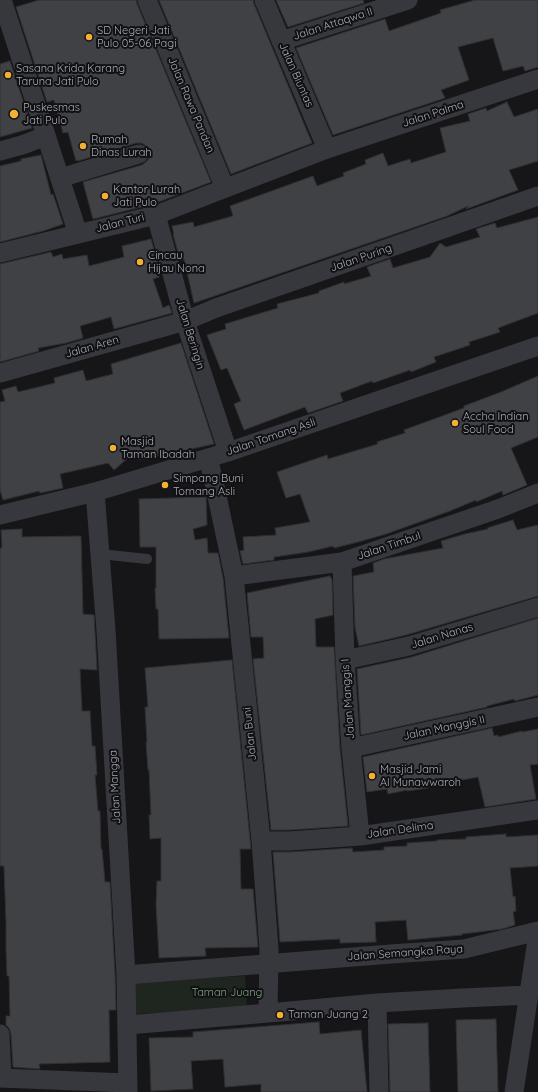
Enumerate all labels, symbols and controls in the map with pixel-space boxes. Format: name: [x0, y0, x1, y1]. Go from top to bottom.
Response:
street label: Jalan Attaqwa II: [292, 5, 374, 43]
place label: SD Negeri Jati Pulo 05-06 Pagi: [97, 24, 177, 50]
marker: SD Negeri Jati Pulo 05-06 Pagi: [84, 32, 94, 42]
street label: Jalan Bluntas: [276, 41, 316, 109]
street label: Jalan Rawa Pandan: [165, 55, 217, 155]
place label: Sasana Krida Karang Taruna Jati Pulo: [16, 62, 125, 88]
marker: Sasana Krida Karang Taruna Jati Pulo: [3, 70, 13, 80]
street label: Jalan Palma: [401, 98, 465, 130]
place label: Puskesmas Jati Pulo: [23, 101, 80, 127]
marker: Puskesmas Jati Pulo: [8, 108, 20, 120]
place label: Rumah Dinas Lurah: [91, 133, 152, 159]
marker: Rumah Dinas Lurah: [78, 141, 88, 151]
place label: Kantor Lurah Jati Pulo: [113, 183, 180, 209]
marker: Kantor Lurah Jati Pulo: [100, 191, 110, 201]
street label: Jalan Turi: [94, 211, 146, 235]
street label: Jalan Puring: [329, 241, 393, 275]
place label: Cincau Hijau Nona: [148, 249, 205, 275]
marker: Cincau Hijau Nona: [135, 257, 145, 267]
street label: Jalan Beringin: [173, 297, 207, 371]
street label: Jalan Aren: [64, 333, 120, 361]
place label: Accha Indian Soul Food: [463, 410, 529, 436]
street label: Jalan Tomang Asli: [225, 416, 317, 458]
marker: Accha Indian Soul Food: [450, 418, 460, 428]
place label: Masjid Taman Ibadah: [121, 435, 195, 461]
marker: Masjid Taman Ibadah: [108, 443, 118, 453]
place label: Simpang Buni Tomang Asli: [173, 472, 243, 498]
marker: Simpang Buni Tomang Asli: [160, 480, 170, 490]
street label: Jalan Timbul: [356, 529, 422, 563]
street label: Jalan Nanas: [409, 620, 475, 652]
street label: Jalan Manggis I: [339, 658, 357, 740]
street label: Jalan Buni: [241, 707, 259, 761]
street label: Jalan Manggis II: [402, 713, 486, 743]
street label: Jalan Mangga: [106, 750, 124, 824]
place label: Masjid Jami Al Munawwaroh: [380, 763, 461, 789]
marker: Masjid Jami Al Munawwaroh: [367, 771, 377, 781]
street label: Jalan Delima: [366, 819, 434, 841]
street label: Jalan Semangka Raya: [347, 942, 463, 964]
park label: Taman Juang: [192, 986, 262, 1000]
place label: Taman Juang 2: [288, 1008, 368, 1022]
marker: Taman Juang 2: [275, 1010, 285, 1020]

